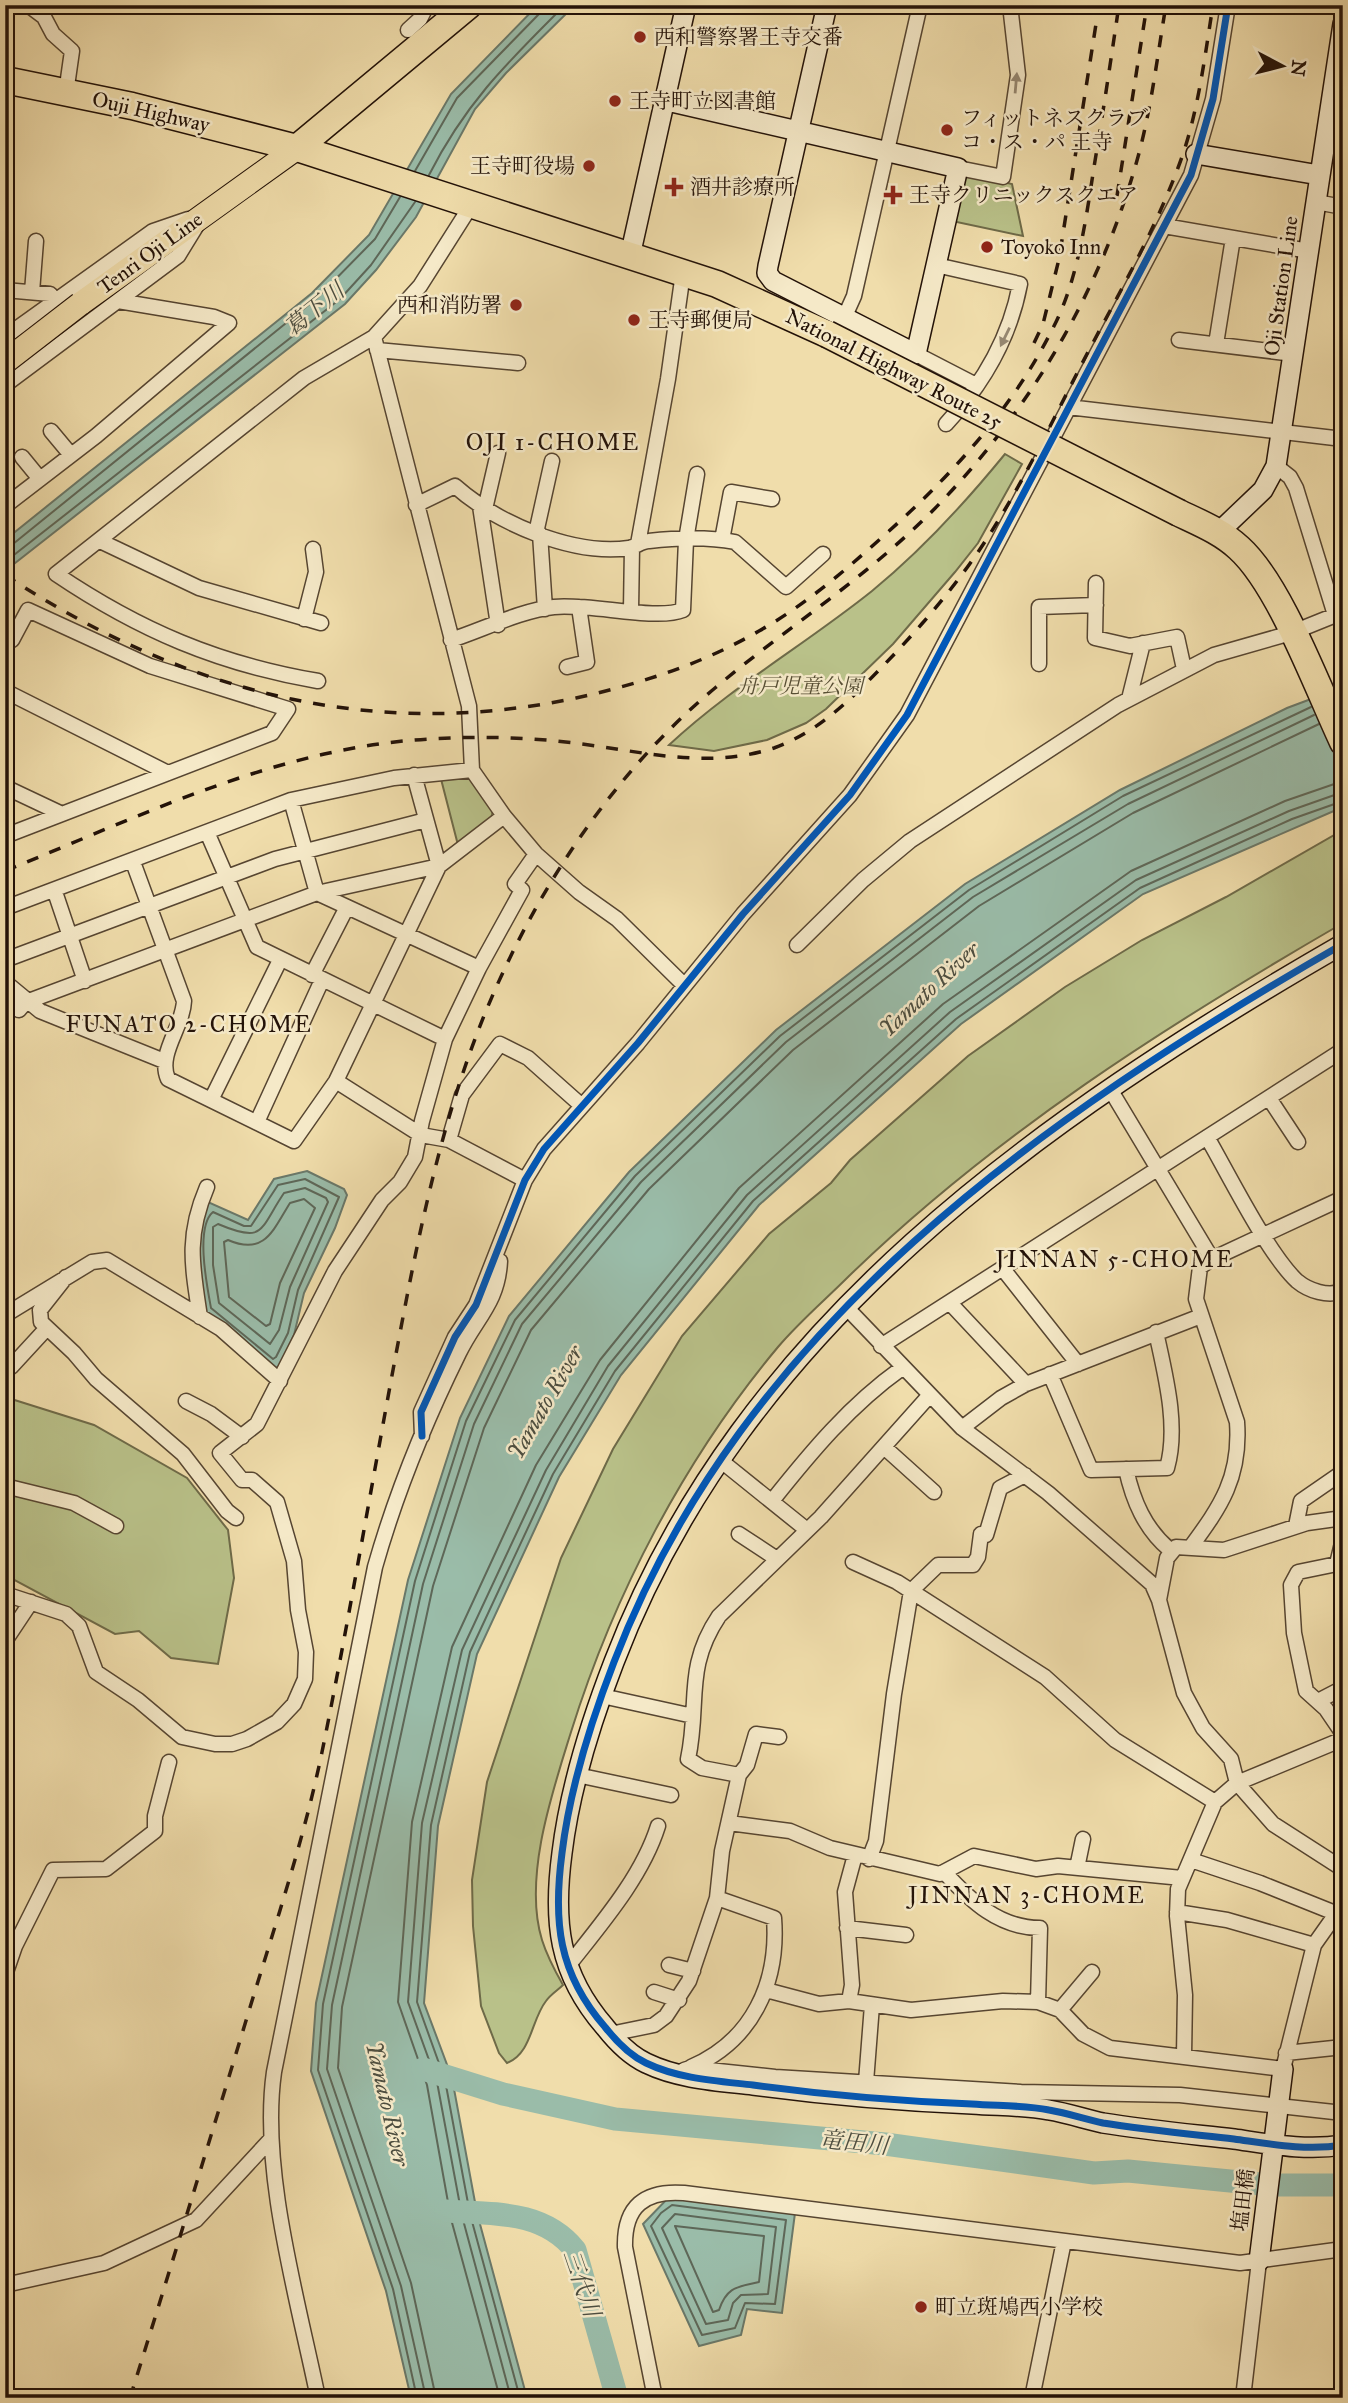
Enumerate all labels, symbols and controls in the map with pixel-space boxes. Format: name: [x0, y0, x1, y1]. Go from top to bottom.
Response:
place label: 西和警察署王寺交番: [654, 24, 843, 50]
marker: 西和警察署王寺交番: [632, 29, 648, 45]
north arrow: [1246, 32, 1316, 102]
text: N: [1286, 59, 1311, 77]
one-way arrow: [1011, 72, 1022, 94]
street label: Ouji Highway: [90, 86, 213, 138]
place label: 王寺町立図書館: [629, 88, 776, 114]
marker: 王寺町立図書館: [607, 93, 623, 109]
place label: フィットネスクラブ コ・ス・パ 王寺: [961, 105, 1148, 155]
marker: フィットネスクラブ コ・ス・パ 王寺: [939, 122, 955, 138]
place label: 王寺町役場: [470, 153, 575, 179]
marker: 王寺町役場: [581, 158, 597, 174]
place label: 酒井診療所: [690, 174, 795, 200]
marker: 酒井診療所: [664, 177, 684, 197]
place label: 王寺クリニックスクエア: [909, 182, 1138, 208]
marker: 王寺クリニックスクエア: [883, 185, 903, 205]
street label: Tenri Oji Line: [92, 206, 208, 300]
street label: Oji Station Line: [1258, 214, 1304, 358]
place label: Toyoko Inn: [1001, 234, 1101, 260]
marker: Toyoko Inn: [979, 239, 995, 255]
water label: 葛下川: [278, 275, 352, 342]
place label: 西和消防署: [397, 292, 502, 318]
marker: 西和消防署: [508, 297, 524, 313]
street label: National Highway Route 25: [781, 303, 1007, 435]
place label: 王寺郵便局: [648, 307, 753, 333]
marker: 王寺郵便局: [626, 312, 642, 328]
one-way arrow: [999, 327, 1011, 347]
district label: OJI 1-CHOME: [466, 428, 640, 456]
park label: 舟戸児童公園: [737, 673, 866, 699]
water label: Yamato River: [873, 935, 986, 1042]
district label: FUNATO 2-CHOME: [65, 1010, 313, 1038]
district label: JINNAN 5-CHOME: [993, 1245, 1234, 1273]
water label: Yamato River: [501, 1339, 589, 1464]
district label: JINNAN 3-CHOME: [905, 1881, 1146, 1909]
water label: Yamato River: [360, 2039, 416, 2170]
water label: 竜田川: [818, 2124, 893, 2160]
street label: 塩田橋: [1226, 2167, 1260, 2233]
water label: 三代川: [558, 2246, 607, 2323]
place label: 町立斑鳩西小学校: [935, 2294, 1103, 2320]
marker: 町立斑鳩西小学校: [913, 2299, 929, 2315]

